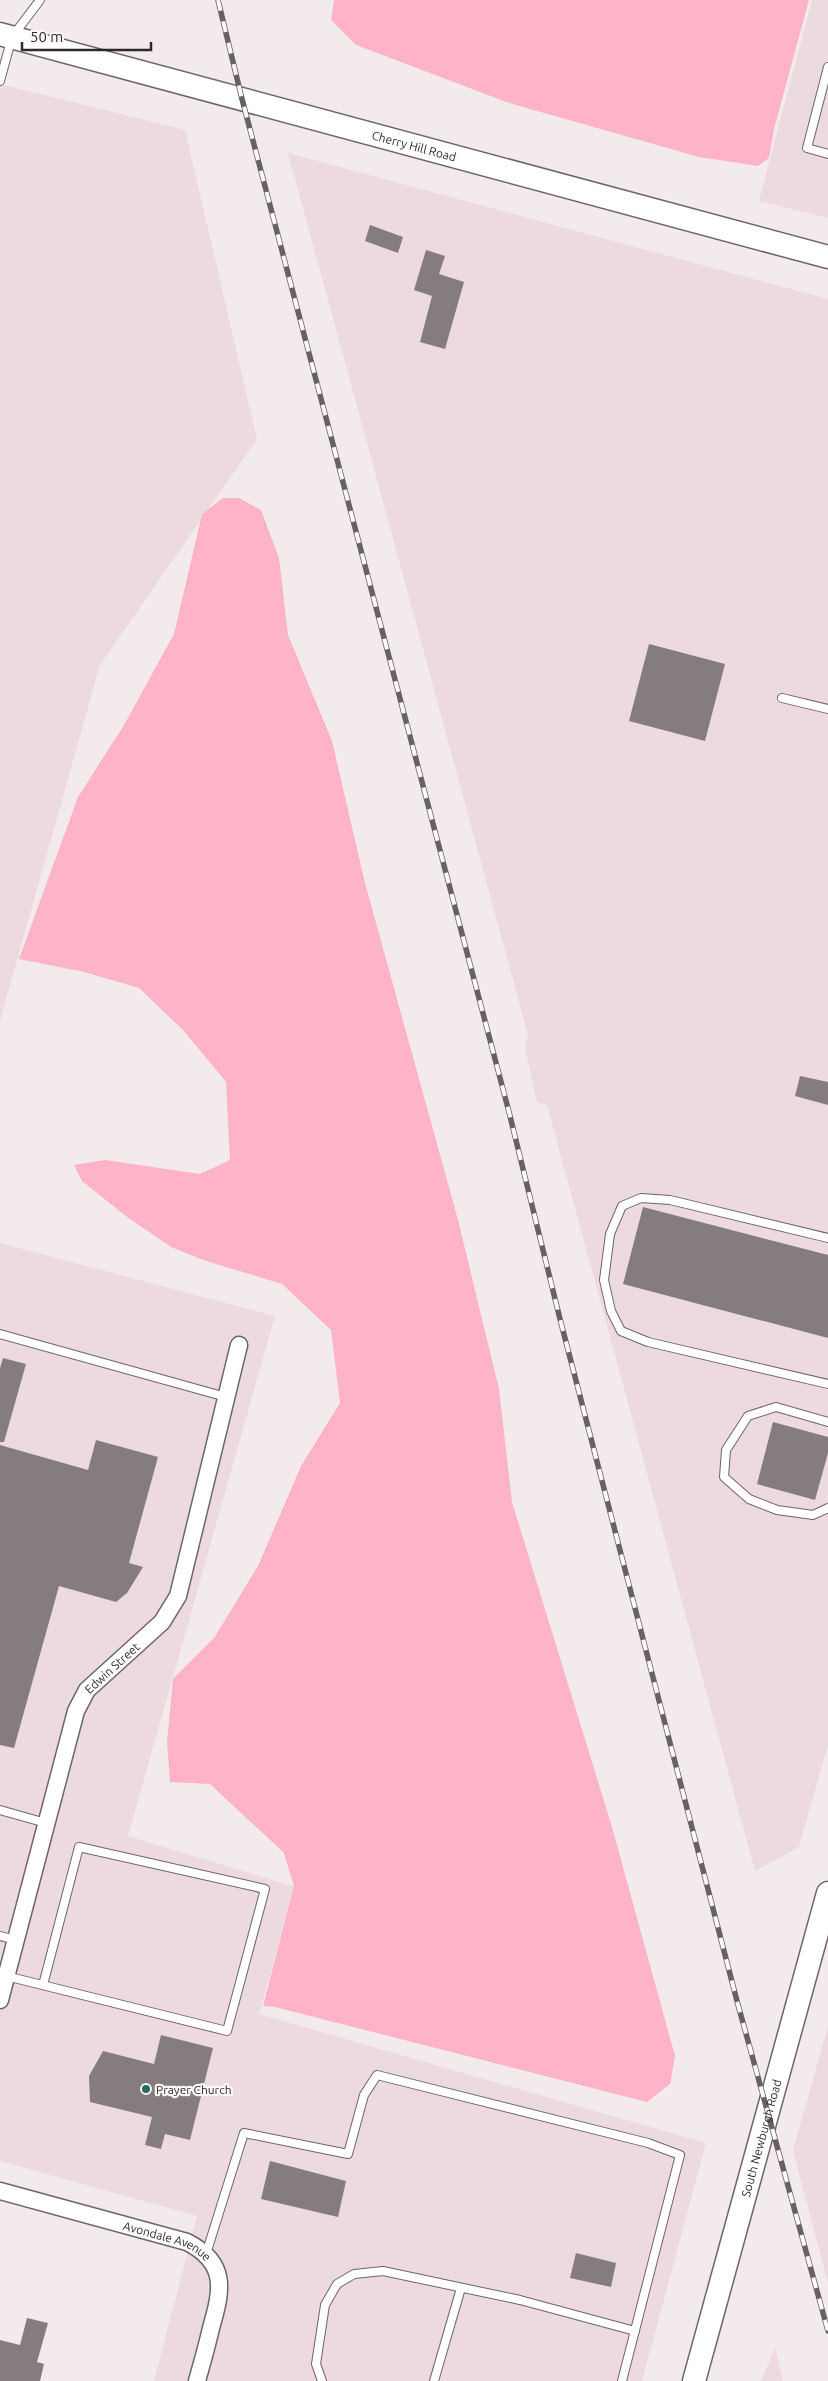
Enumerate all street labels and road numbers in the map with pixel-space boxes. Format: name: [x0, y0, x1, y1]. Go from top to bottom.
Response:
street label: Cherry Hill Road: [371, 128, 458, 163]
street label: Edwin Street: [82, 1639, 142, 1696]
street label: South Newburgh Road: [738, 2078, 783, 2198]
street label: Avondale Avenue: [122, 2218, 214, 2263]

